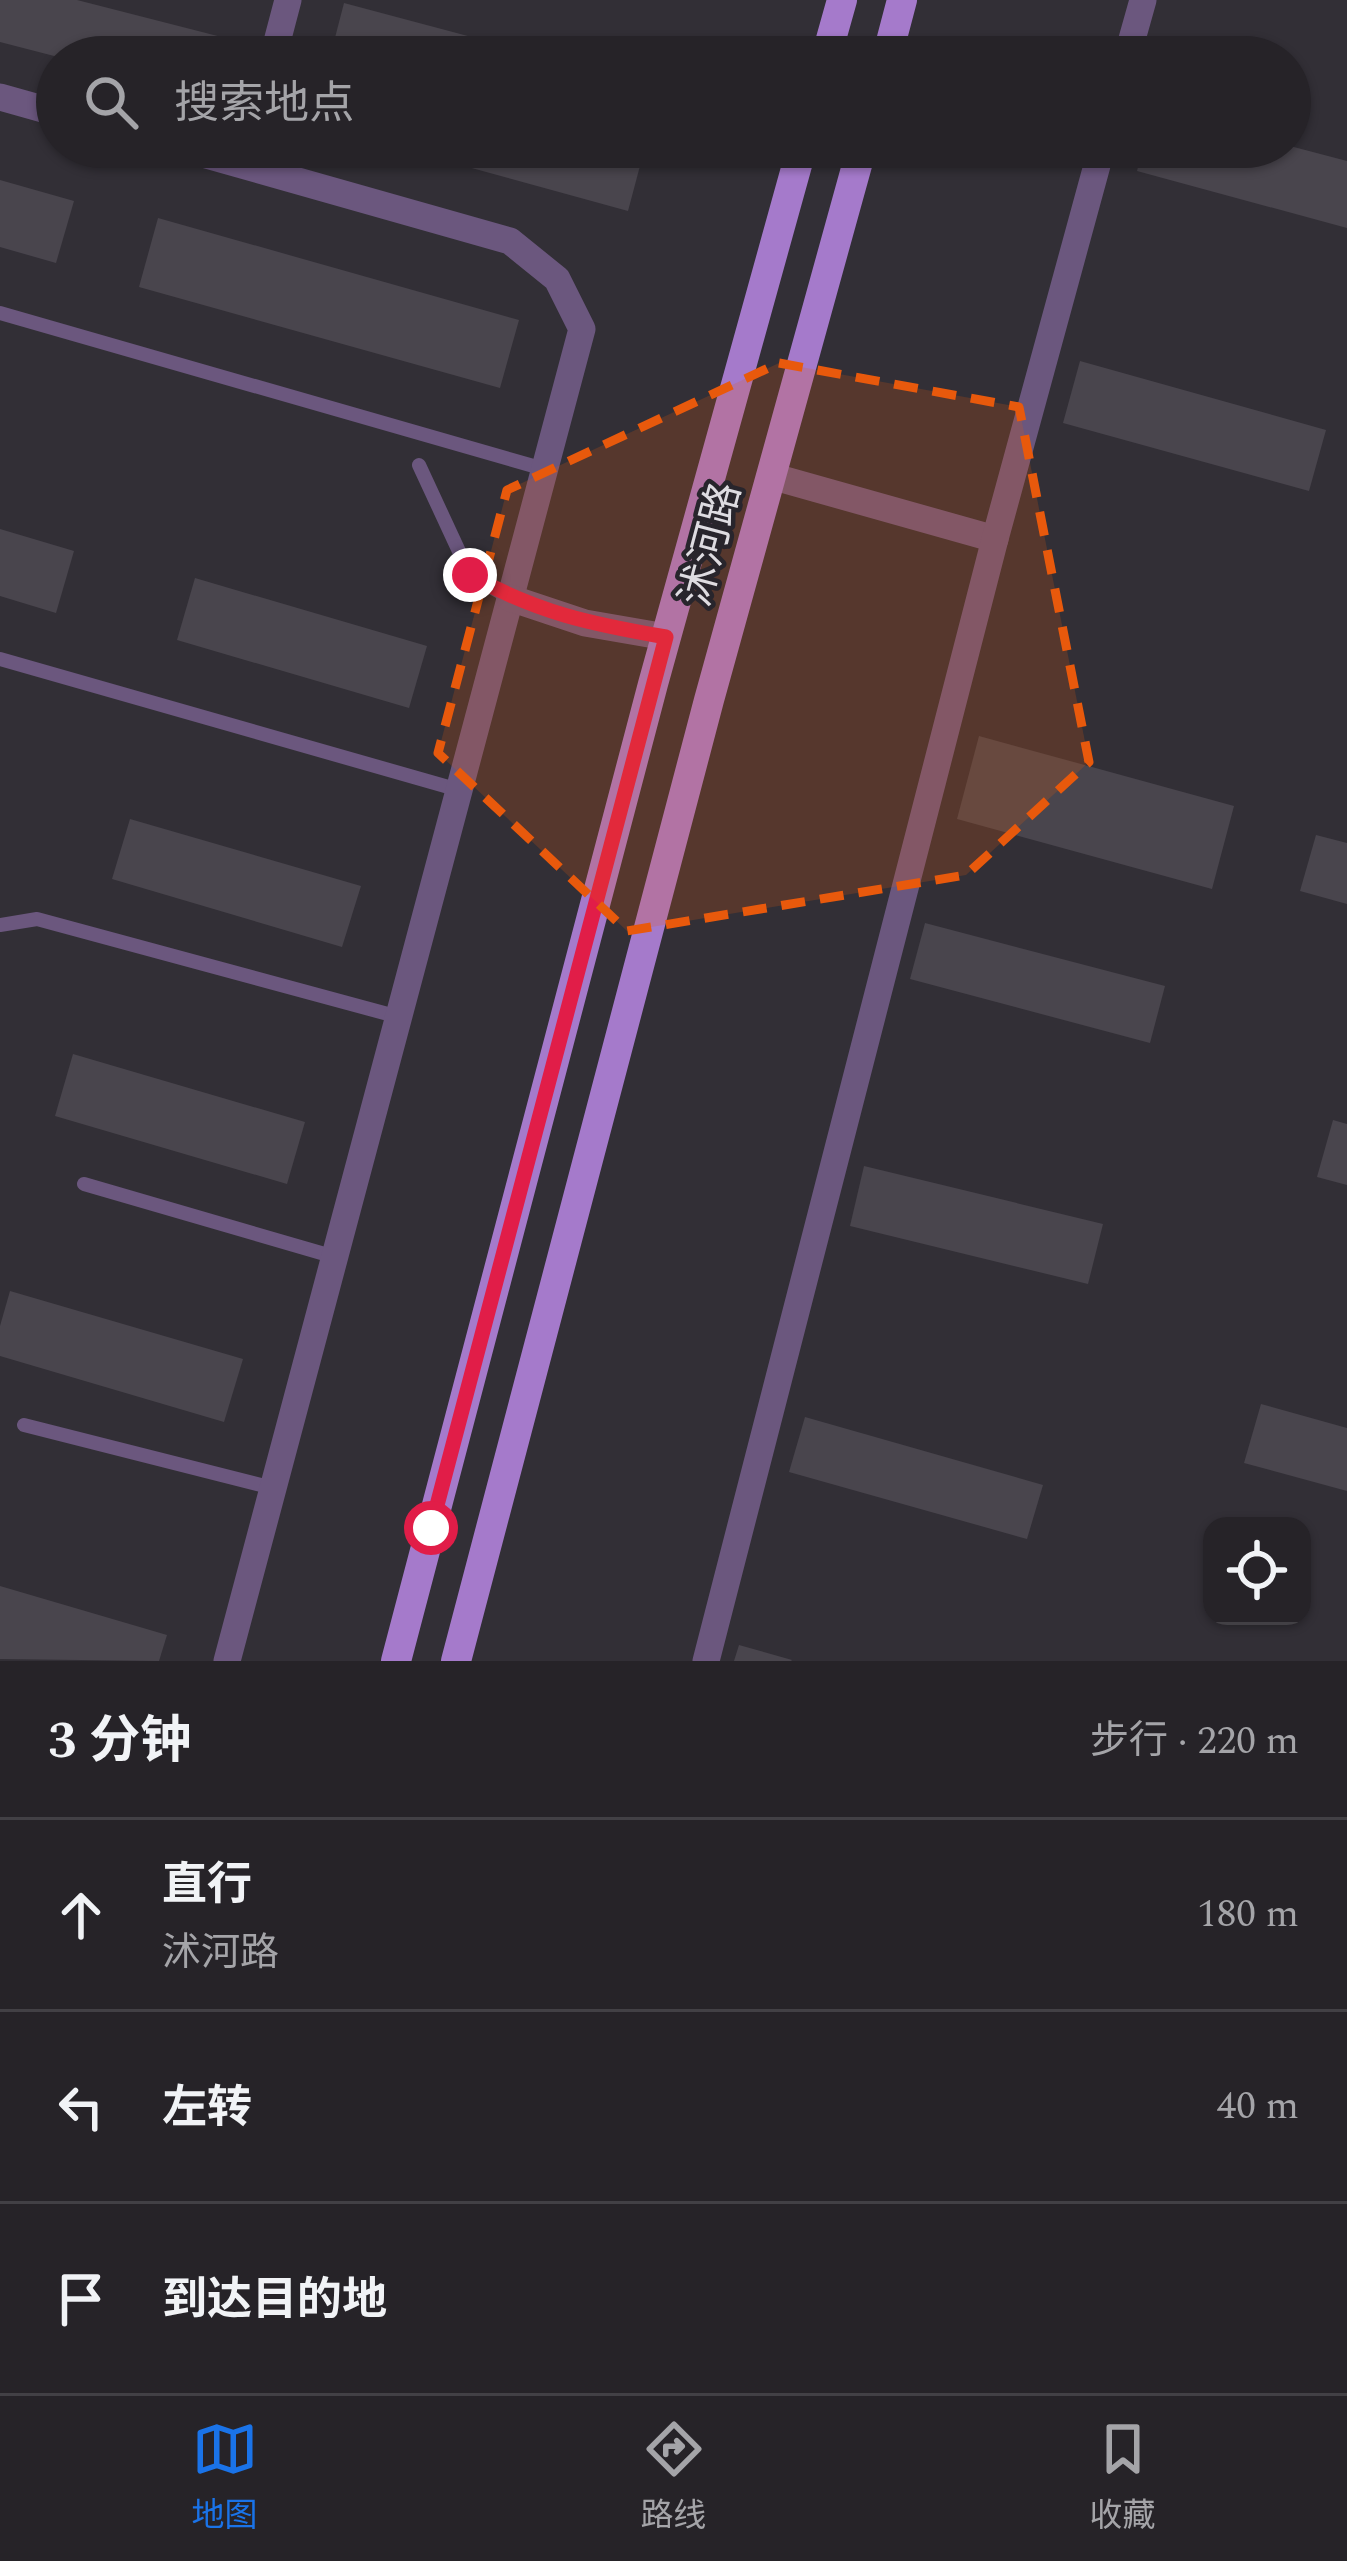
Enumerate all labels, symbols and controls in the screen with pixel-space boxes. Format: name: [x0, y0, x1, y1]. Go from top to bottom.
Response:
search box: [36, 36, 1311, 168]
icon: search: [78, 69, 144, 135]
text: 搜索地点: [174, 70, 354, 139]
street label: 沭河路: [665, 476, 758, 614]
route end: [443, 548, 497, 602]
route start: [404, 1501, 458, 1555]
map controls: [1203, 1517, 1311, 1625]
button: locate: [1203, 1517, 1311, 1625]
text: 3 分钟: [48, 1703, 191, 1781]
text: 步行 · 220 m: [1090, 1712, 1299, 1771]
text: 直行: [162, 1851, 252, 1920]
icon: ahead: [48, 1882, 114, 1948]
text: 180 m: [1197, 1885, 1299, 1944]
text: 沭河路: [162, 1924, 279, 1983]
icon: left: [48, 2074, 114, 2140]
text: 左转: [162, 2074, 252, 2143]
text: 40 m: [1217, 2077, 1299, 2136]
icon: arrive: [48, 2266, 114, 2332]
text: 到达目的地: [162, 2266, 387, 2335]
tab: 地图: [192, 2416, 258, 2541]
tab: 路线: [641, 2416, 707, 2541]
tab: 收藏: [1090, 2416, 1156, 2541]

